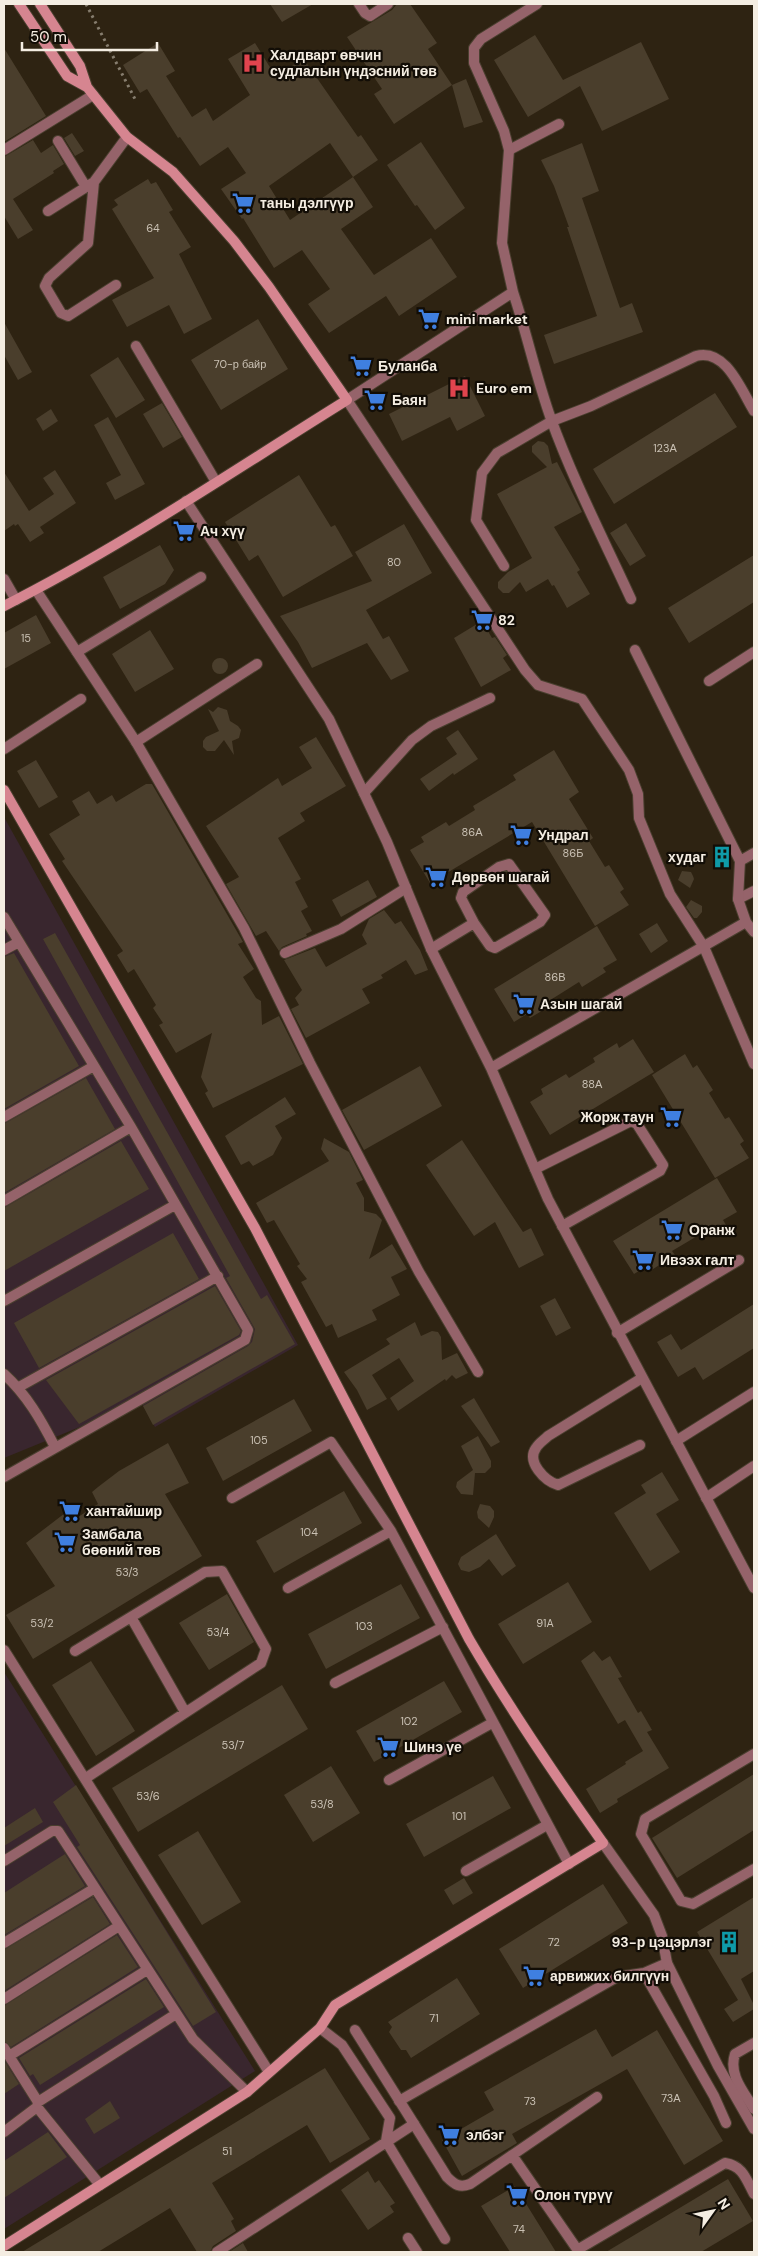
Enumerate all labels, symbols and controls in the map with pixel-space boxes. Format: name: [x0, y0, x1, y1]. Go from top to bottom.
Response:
scale bar: [22, 20, 158, 52]
text: 50 m: [30, 27, 67, 47]
place label: Халдварт өвчин судлалын үндэсний төв: [270, 46, 437, 80]
hospital icon: Халдварт өвчин судлалын үндэсний төв: [240, 50, 266, 76]
supermarket icon: таны дэлгүүр: [230, 190, 256, 216]
place label: таны дэлгүүр: [260, 194, 353, 212]
house number: 64: [146, 221, 160, 235]
supermarket icon: mini market: [416, 306, 442, 332]
place label: mini market: [446, 310, 528, 328]
supermarket icon: Буланба: [348, 353, 374, 379]
house number: 70-р байр: [214, 357, 266, 371]
place label: Буланба: [378, 357, 437, 375]
hospital icon: Euro em: [446, 375, 472, 401]
place label: Euro em: [476, 379, 532, 397]
supermarket icon: Баян: [362, 387, 388, 413]
place label: Баян: [392, 391, 426, 409]
house number: 123А: [653, 441, 677, 455]
supermarket icon: Ач хүү: [171, 518, 197, 544]
place label: Ач хүү: [200, 522, 245, 540]
house number: 80: [387, 555, 401, 569]
supermarket icon: 82: [469, 607, 495, 633]
place label: 82: [498, 611, 515, 629]
house number: 15: [21, 631, 31, 645]
supermarket icon: Ундрал: [508, 822, 534, 848]
house number: 86А: [462, 825, 483, 839]
place label: Ундрал: [538, 826, 589, 844]
building icon: худаг: [709, 844, 735, 870]
house number: 86Б: [563, 846, 583, 860]
place label: худаг: [668, 848, 706, 866]
supermarket icon: Дөрвөн шагай: [423, 864, 449, 890]
place label: Дөрвөн шагай: [452, 868, 550, 886]
house number: 86В: [545, 970, 565, 984]
supermarket icon: Азын шагай: [511, 991, 537, 1017]
place label: Азын шагай: [540, 995, 622, 1013]
house number: 88А: [582, 1077, 603, 1091]
supermarket icon: Жорж таун: [658, 1104, 684, 1130]
place label: Жорж таун: [580, 1108, 654, 1126]
supermarket icon: Оранж: [659, 1217, 685, 1243]
place label: Оранж: [689, 1221, 736, 1239]
supermarket icon: Ивээх галт: [630, 1247, 656, 1273]
place label: Ивээх галт: [660, 1251, 735, 1269]
house number: 105: [250, 1433, 268, 1447]
supermarket icon: хантайшир: [57, 1498, 83, 1524]
place label: хантайшир: [86, 1502, 162, 1520]
place label: Замбала бөөний төв: [82, 1525, 161, 1559]
house number: 104: [300, 1525, 318, 1539]
supermarket icon: Замбала бөөний төв: [52, 1529, 78, 1555]
house number: 53/3: [115, 1565, 139, 1579]
house number: 53/2: [30, 1616, 54, 1630]
house number: 91A: [536, 1616, 554, 1630]
house number: 103: [355, 1619, 373, 1633]
house number: 53/4: [207, 1625, 230, 1639]
house number: 102: [400, 1714, 418, 1728]
supermarket icon: Шинэ үе: [375, 1734, 401, 1760]
house number: 53/7: [222, 1738, 245, 1752]
place label: Шинэ үе: [404, 1738, 462, 1756]
house number: 53/6: [136, 1789, 160, 1803]
house number: 53/8: [310, 1797, 334, 1811]
house number: 101: [452, 1809, 466, 1823]
building icon: 93-р цэцэрлэг: [716, 1929, 742, 1955]
place label: 93-р цэцэрлэг: [612, 1933, 712, 1951]
house number: 72: [548, 1935, 560, 1949]
supermarket icon: арвижих билгүүн: [521, 1963, 547, 1989]
place label: арвижих билгүүн: [550, 1967, 669, 1985]
house number: 71: [429, 2011, 439, 2025]
house number: 73А: [661, 2091, 681, 2105]
house number: 73: [524, 2094, 536, 2108]
supermarket icon: элбэг: [436, 2122, 462, 2148]
place label: элбэг: [466, 2126, 504, 2144]
house number: 51: [222, 2144, 232, 2158]
supermarket icon: Олон түрүү: [504, 2182, 530, 2208]
place label: Олон түрүү: [534, 2186, 613, 2204]
north arrow: [688, 2186, 738, 2236]
text: N: [714, 2195, 734, 2213]
house number: 74: [513, 2222, 525, 2236]

